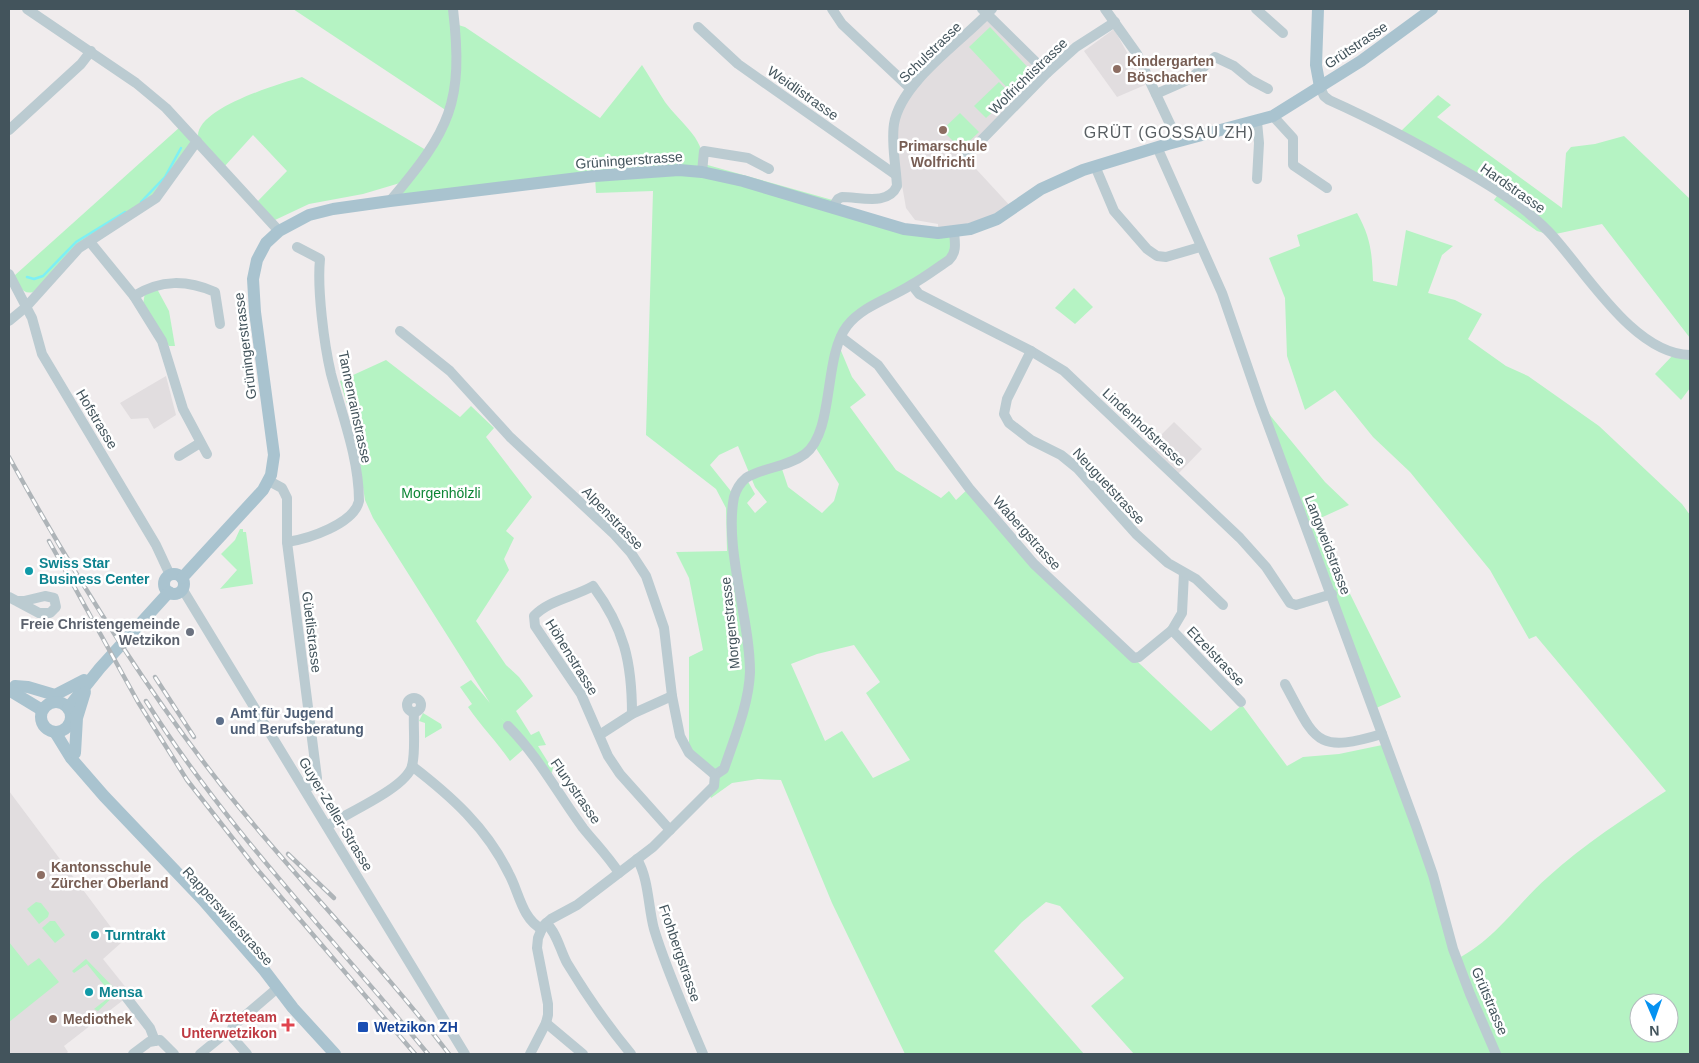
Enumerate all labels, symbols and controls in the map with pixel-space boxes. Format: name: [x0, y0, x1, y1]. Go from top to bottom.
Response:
street label: Schulstrasse: [896, 18, 965, 86]
street label: Grütstrasse: [1322, 18, 1391, 72]
street label: Wolfrichtistrasse: [986, 35, 1071, 117]
place label: Kindergarten Böschacher: [1127, 53, 1214, 85]
street label: Weidlistrasse: [764, 63, 842, 123]
marker: Kindergarten Böschacher: [1111, 63, 1123, 75]
marker: Primarschule Wolfrichti: [937, 124, 949, 136]
district label: GRÜT (GOSSAU ZH): [1084, 124, 1254, 141]
place label: Primarschule Wolfrichti: [899, 138, 988, 170]
street label: Grüningerstrasse: [575, 148, 683, 172]
street label: Hardstrasse: [1478, 160, 1549, 216]
street label: Grüningerstrasse: [230, 292, 259, 400]
street label: Tannenrainstrasse: [335, 349, 375, 465]
street label: Lindenhofstrasse: [1100, 385, 1189, 469]
street label: Hofstrasse: [73, 386, 121, 452]
street label: Neuguetstrasse: [1070, 445, 1148, 527]
street label: Alpenstrasse: [579, 483, 647, 553]
park label: Morgenhölzli: [401, 485, 481, 501]
street label: Wabergstrasse: [990, 493, 1064, 573]
street label: Langweidstrasse: [1302, 493, 1354, 597]
place label: Swiss Star Business Center: [39, 555, 150, 587]
marker: Swiss Star Business Center: [23, 565, 35, 577]
street label: Morgenstrasse: [717, 576, 743, 670]
street label: Güetlistrasse: [299, 590, 325, 674]
place label: Freie Christengemeinde Wetzikon: [21, 616, 180, 648]
street label: Höhenstrasse: [542, 616, 602, 698]
street label: Etzelstrasse: [1184, 623, 1248, 689]
marker: Freie Christengemeinde Wetzikon: [184, 626, 196, 638]
place label: Amt für Jugend und Berufsberatung: [230, 705, 364, 737]
marker: Amt für Jugend und Berufsberatung: [214, 715, 226, 727]
street label: Guyer-Zeller-Strasse: [296, 754, 376, 874]
street label: Flurystrasse: [548, 755, 605, 827]
place label: Kantonsschule Zürcher Oberland: [51, 859, 168, 891]
street label: Rapperswilerstrasse: [180, 864, 277, 969]
marker: Kantonsschule Zürcher Oberland: [35, 869, 47, 881]
street label: Frohbergstrasse: [656, 902, 704, 1004]
place label: Turntrakt: [105, 927, 166, 943]
marker: Turntrakt: [89, 929, 101, 941]
street label: Grütstrasse: [1468, 965, 1512, 1038]
place label: Mensa: [99, 984, 143, 1000]
marker: Mensa: [83, 986, 95, 998]
north arrow: [1629, 993, 1679, 1043]
place label: Ärzteteam Unterwetzikon: [181, 1009, 277, 1041]
place label: Mediothek: [63, 1011, 132, 1027]
marker: Mediothek: [47, 1013, 59, 1025]
marker: Ärzteteam Unterwetzikon: [281, 1018, 295, 1032]
place label: Wetzikon ZH: [374, 1019, 458, 1035]
marker: Wetzikon ZH: [356, 1020, 370, 1034]
text: N: [1649, 1023, 1660, 1039]

